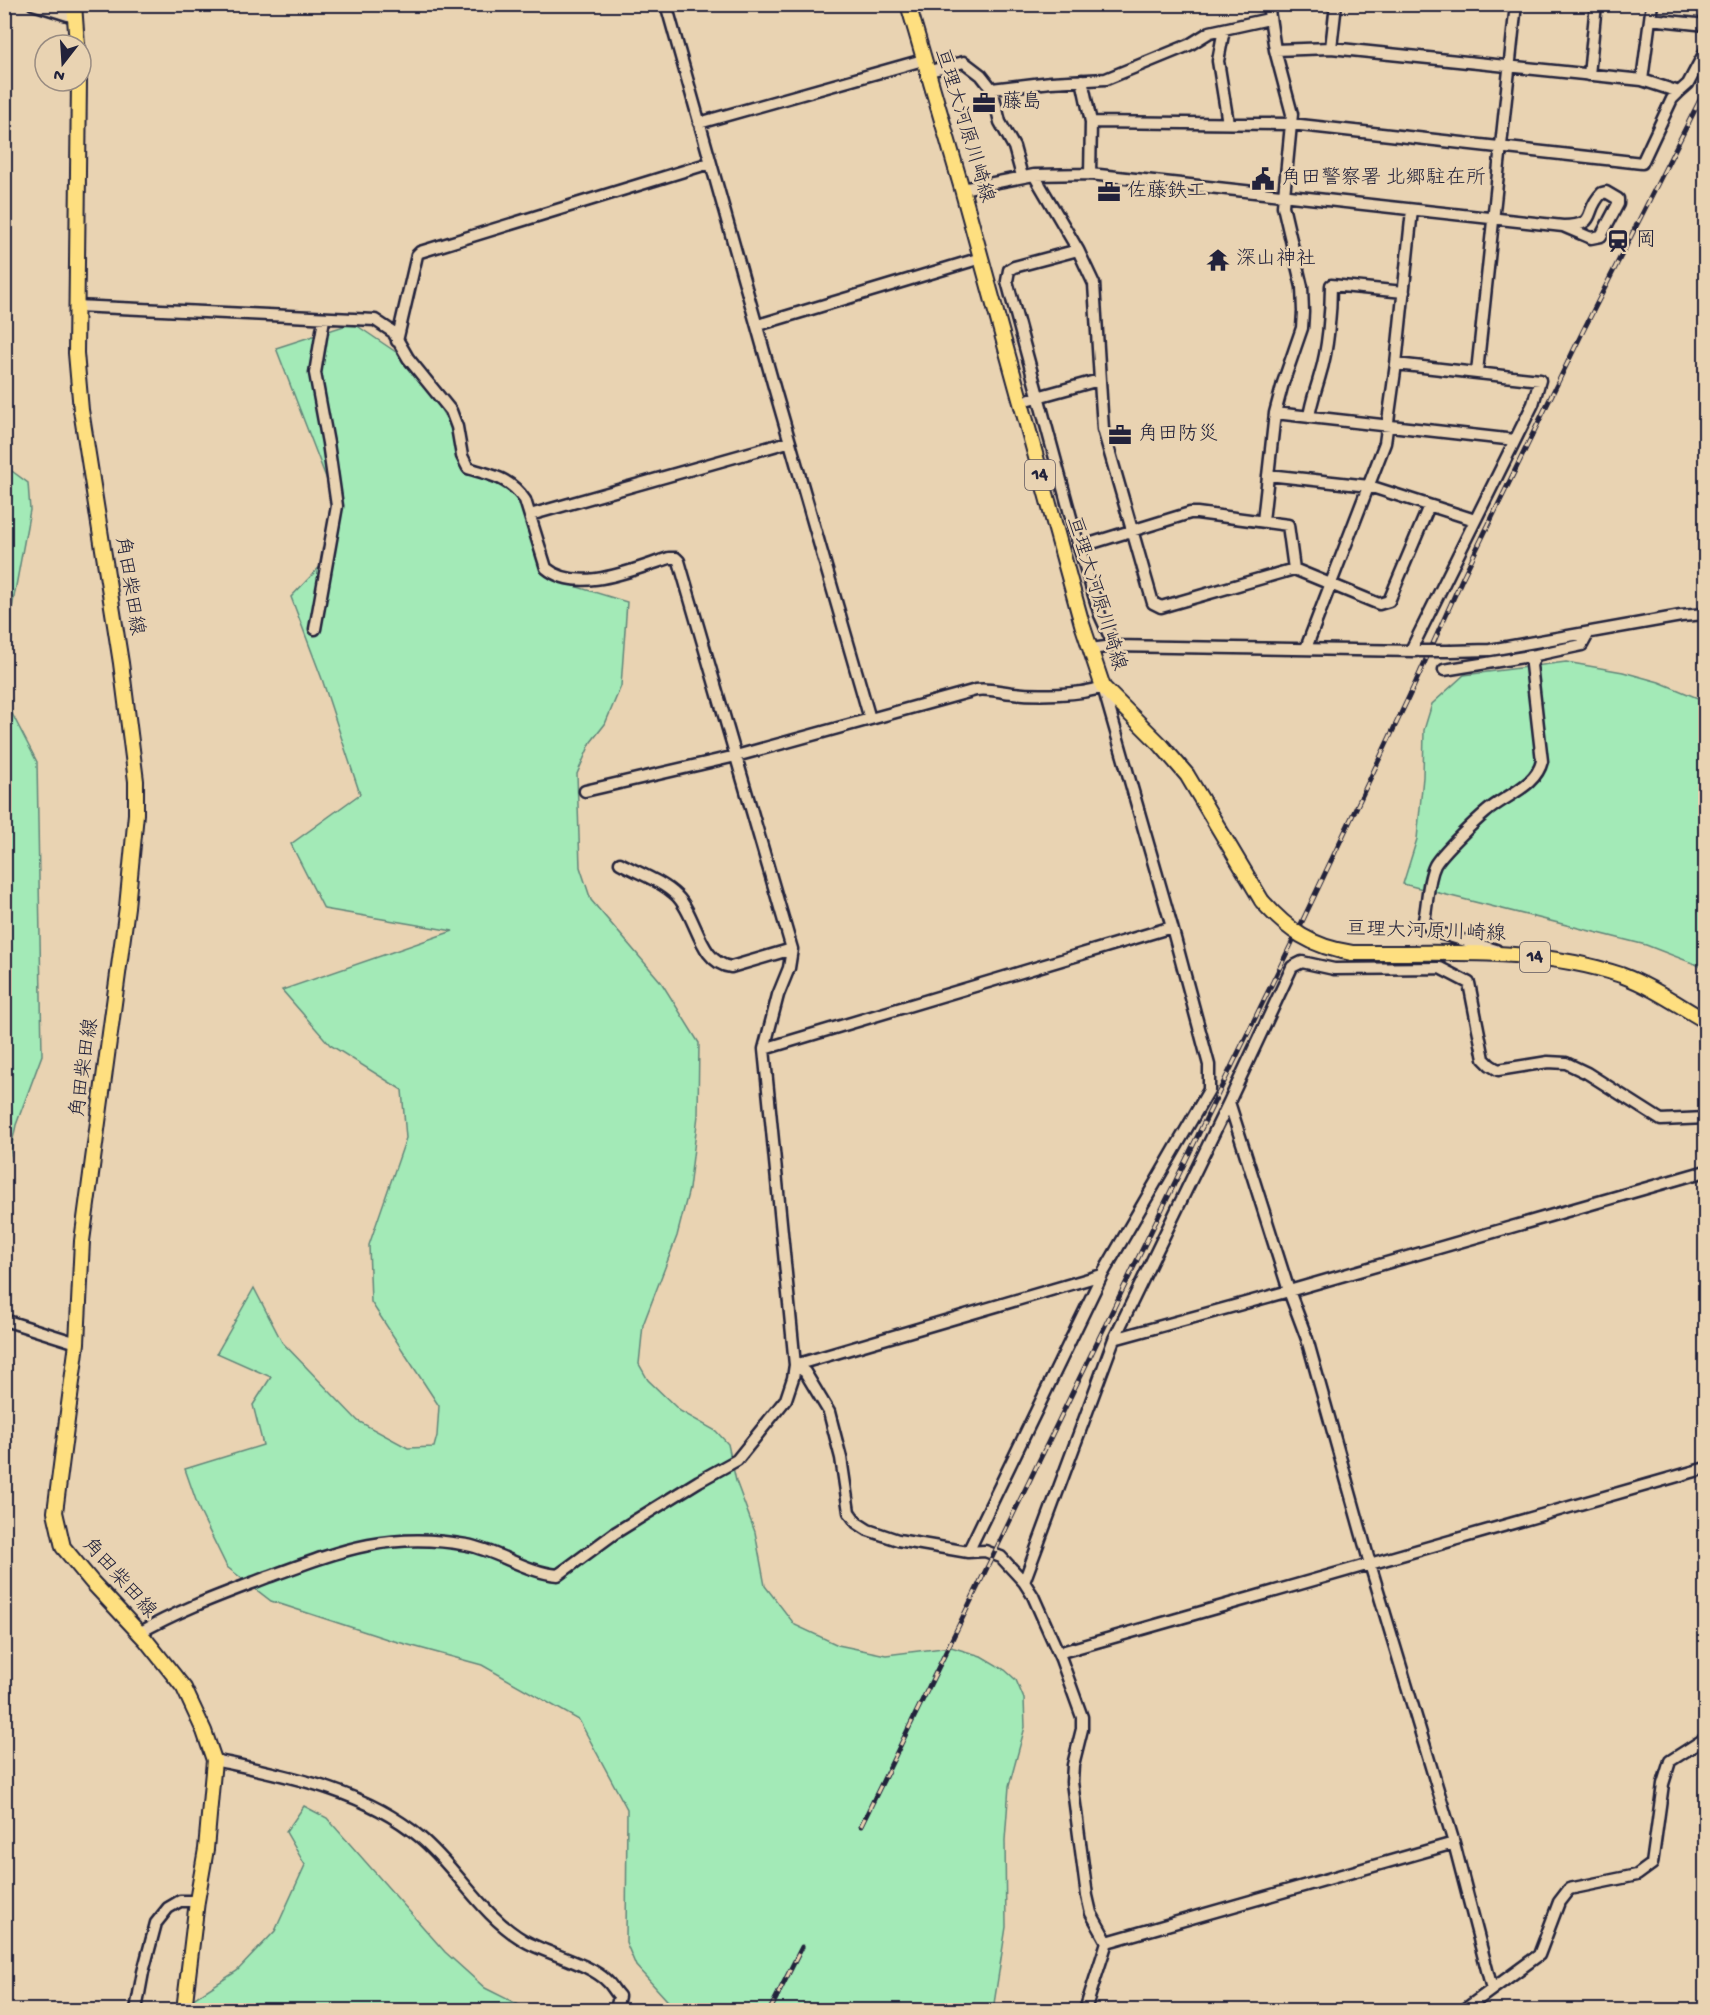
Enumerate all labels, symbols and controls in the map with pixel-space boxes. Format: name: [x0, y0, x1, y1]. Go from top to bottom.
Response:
north arrow: [33, 33, 93, 93]
street label: 亘理大河原川崎線: [929, 46, 999, 206]
text: N: [51, 63, 67, 85]
office icon: 藤島: [971, 90, 997, 116]
place label: 藤島: [1002, 90, 1042, 115]
public building icon: 角田警察署 北郷駐在所: [1250, 166, 1276, 192]
place label: 角田警察署 北郷駐在所: [1281, 166, 1486, 191]
office icon: 佐藤鉄工: [1096, 179, 1122, 205]
place label: 佐藤鉄工: [1127, 179, 1207, 204]
station icon: 岡: [1605, 228, 1631, 254]
place label: 岡: [1636, 229, 1656, 253]
temple icon: 深山神社: [1205, 247, 1231, 273]
place label: 深山神社: [1236, 247, 1316, 272]
office icon: 角田防災: [1107, 422, 1133, 448]
place label: 角田防災: [1138, 422, 1218, 447]
road number: 14: [1025, 460, 1055, 490]
street label: 亘理大河原川崎線: [1061, 514, 1131, 674]
street label: 角田柴田線: [109, 535, 149, 637]
street label: 亘理大河原川崎線: [1346, 917, 1506, 947]
road number: 14: [1520, 942, 1550, 972]
street label: 角田柴田線: [66, 1017, 104, 1119]
street label: 角田柴田線: [76, 1533, 161, 1624]

